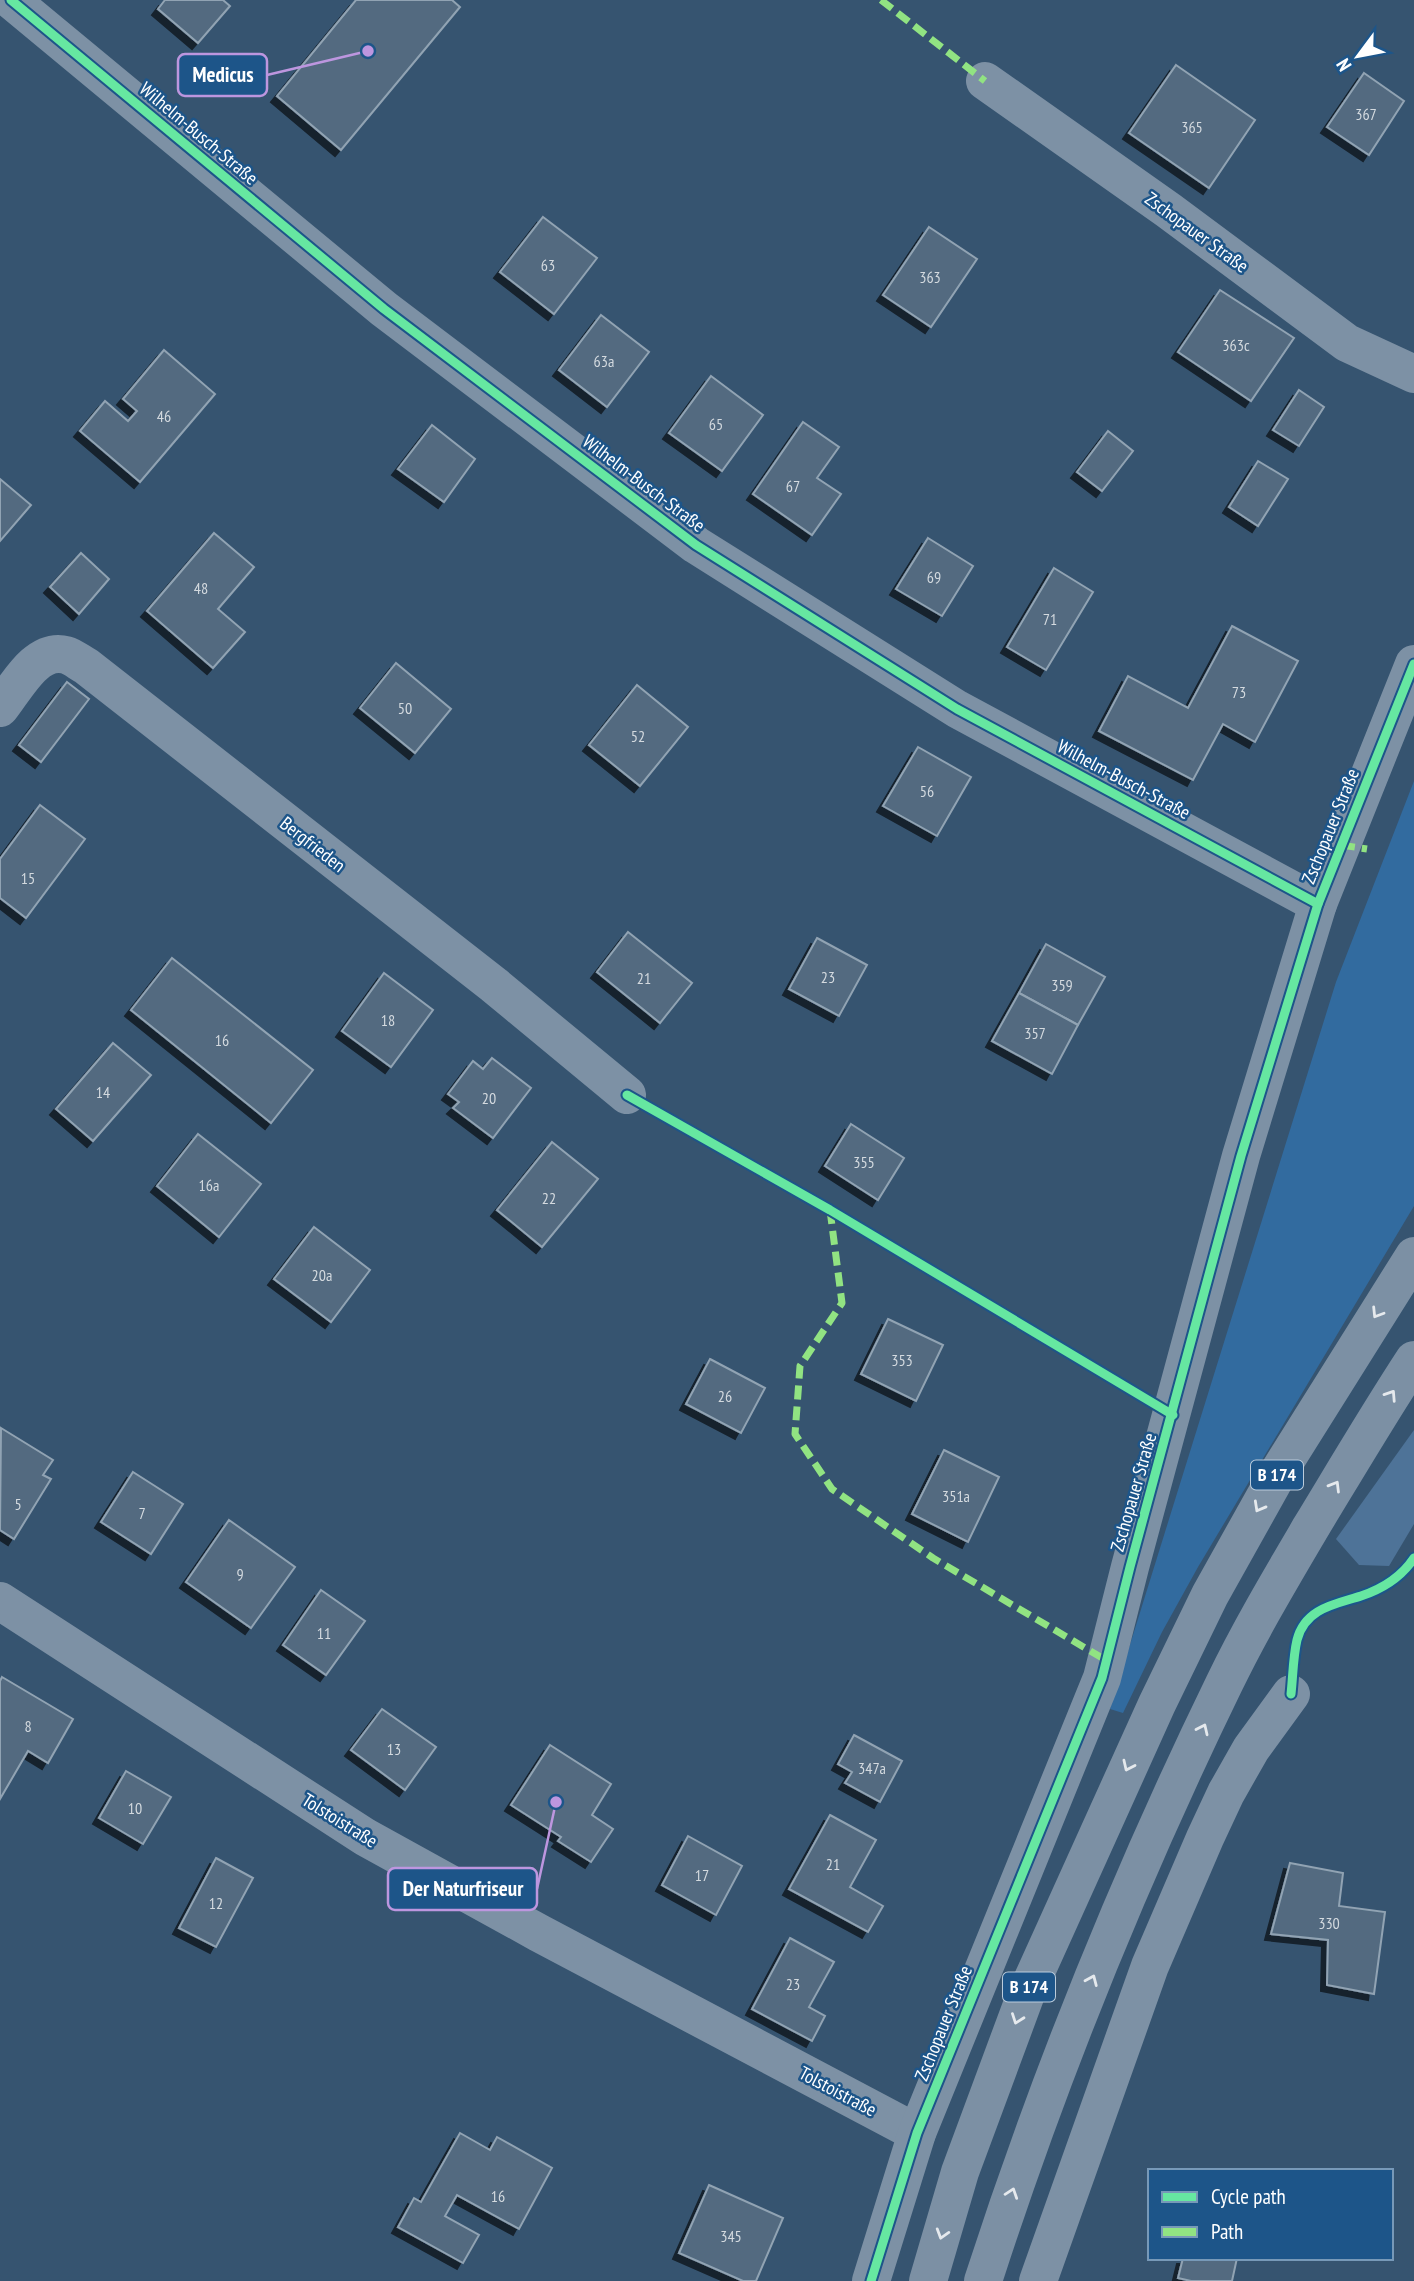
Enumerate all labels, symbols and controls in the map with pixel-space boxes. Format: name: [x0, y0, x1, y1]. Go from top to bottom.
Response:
north arrow: [1323, 21, 1393, 91]
callout: Medicus: [178, 54, 267, 96]
text: N: [1331, 54, 1356, 76]
text: Medicus: [192, 61, 254, 88]
street label: Wilhelm-Busch-Straße: [135, 76, 263, 190]
house number: 367: [1355, 104, 1377, 124]
house number: 365: [1181, 117, 1203, 137]
street label: Zschopauer Straße: [1140, 186, 1254, 278]
house number: 63: [541, 255, 555, 275]
house number: 363: [919, 267, 941, 287]
house number: 363c: [1222, 335, 1250, 355]
house number: 63a: [594, 351, 614, 371]
house number: 46: [157, 406, 171, 426]
house number: 65: [709, 414, 723, 434]
street label: Wilhelm-Busch-Straße: [578, 429, 710, 537]
house number: 67: [786, 476, 800, 496]
house number: 69: [927, 567, 941, 587]
house number: 48: [194, 578, 208, 598]
house number: 71: [1043, 609, 1057, 629]
house number: 73: [1232, 682, 1246, 702]
house number: 50: [398, 698, 412, 718]
house number: 52: [631, 726, 645, 746]
street label: Wilhelm-Busch-Straße: [1053, 734, 1195, 824]
street label: Zschopauer Straße: [1296, 765, 1364, 887]
house number: 56: [920, 781, 934, 801]
street label: Bergfrieden: [275, 811, 351, 877]
house number: 15: [21, 868, 35, 888]
house number: 23: [821, 967, 835, 987]
house number: 21: [637, 968, 651, 988]
house number: 359: [1051, 975, 1073, 995]
house number: 18: [381, 1010, 395, 1030]
house number: 357: [1024, 1023, 1046, 1043]
house number: 16: [215, 1030, 229, 1050]
house number: 14: [96, 1082, 110, 1102]
house number: 20: [482, 1088, 496, 1108]
house number: 355: [853, 1152, 875, 1172]
house number: 16a: [199, 1175, 219, 1195]
house number: 22: [542, 1188, 556, 1208]
house number: 20a: [312, 1265, 332, 1285]
one-way arrow: [1372, 1305, 1385, 1318]
house number: 353: [891, 1350, 913, 1370]
house number: 26: [718, 1386, 732, 1406]
one-way arrow: [1383, 1390, 1396, 1403]
street label: Zschopauer Straße: [1105, 1430, 1161, 1554]
road number: B 174: [1251, 1460, 1303, 1490]
one-way arrow: [1327, 1481, 1340, 1494]
house number: 351a: [942, 1486, 970, 1506]
house number: 5: [14, 1494, 22, 1514]
one-way arrow: [1254, 1500, 1267, 1513]
house number: 7: [138, 1503, 146, 1523]
house number: 9: [236, 1564, 244, 1584]
house number: 11: [317, 1623, 331, 1643]
house number: 8: [24, 1716, 32, 1736]
one-way arrow: [1195, 1724, 1209, 1736]
house number: 13: [387, 1739, 401, 1759]
house number: 347a: [858, 1758, 886, 1778]
one-way arrow: [1122, 1759, 1136, 1771]
street label: Tolstoistraße: [298, 1787, 382, 1853]
house number: 10: [128, 1798, 142, 1818]
house number: 21: [826, 1854, 840, 1874]
house number: 17: [695, 1865, 709, 1885]
callout: Der Naturfriseur: [388, 1868, 537, 1910]
text: Der Naturfriseur: [403, 1875, 524, 1902]
house number: 12: [209, 1893, 223, 1913]
house number: 330: [1318, 1913, 1340, 1933]
street label: Zschopauer Straße: [909, 1962, 977, 2084]
road number: B 174: [1003, 1972, 1055, 2001]
house number: 23: [786, 1974, 800, 1994]
one-way arrow: [1084, 1975, 1098, 1987]
one-way arrow: [1011, 2013, 1025, 2025]
street label: Tolstoistraße: [795, 2061, 881, 2122]
legend: [1148, 2169, 1393, 2260]
text: Cycle path: [1211, 2183, 1286, 2210]
house number: 16: [491, 2186, 505, 2206]
one-way arrow: [1004, 2187, 1018, 2199]
text: Path: [1211, 2218, 1243, 2245]
house number: 345: [720, 2226, 742, 2246]
one-way arrow: [935, 2228, 950, 2240]

